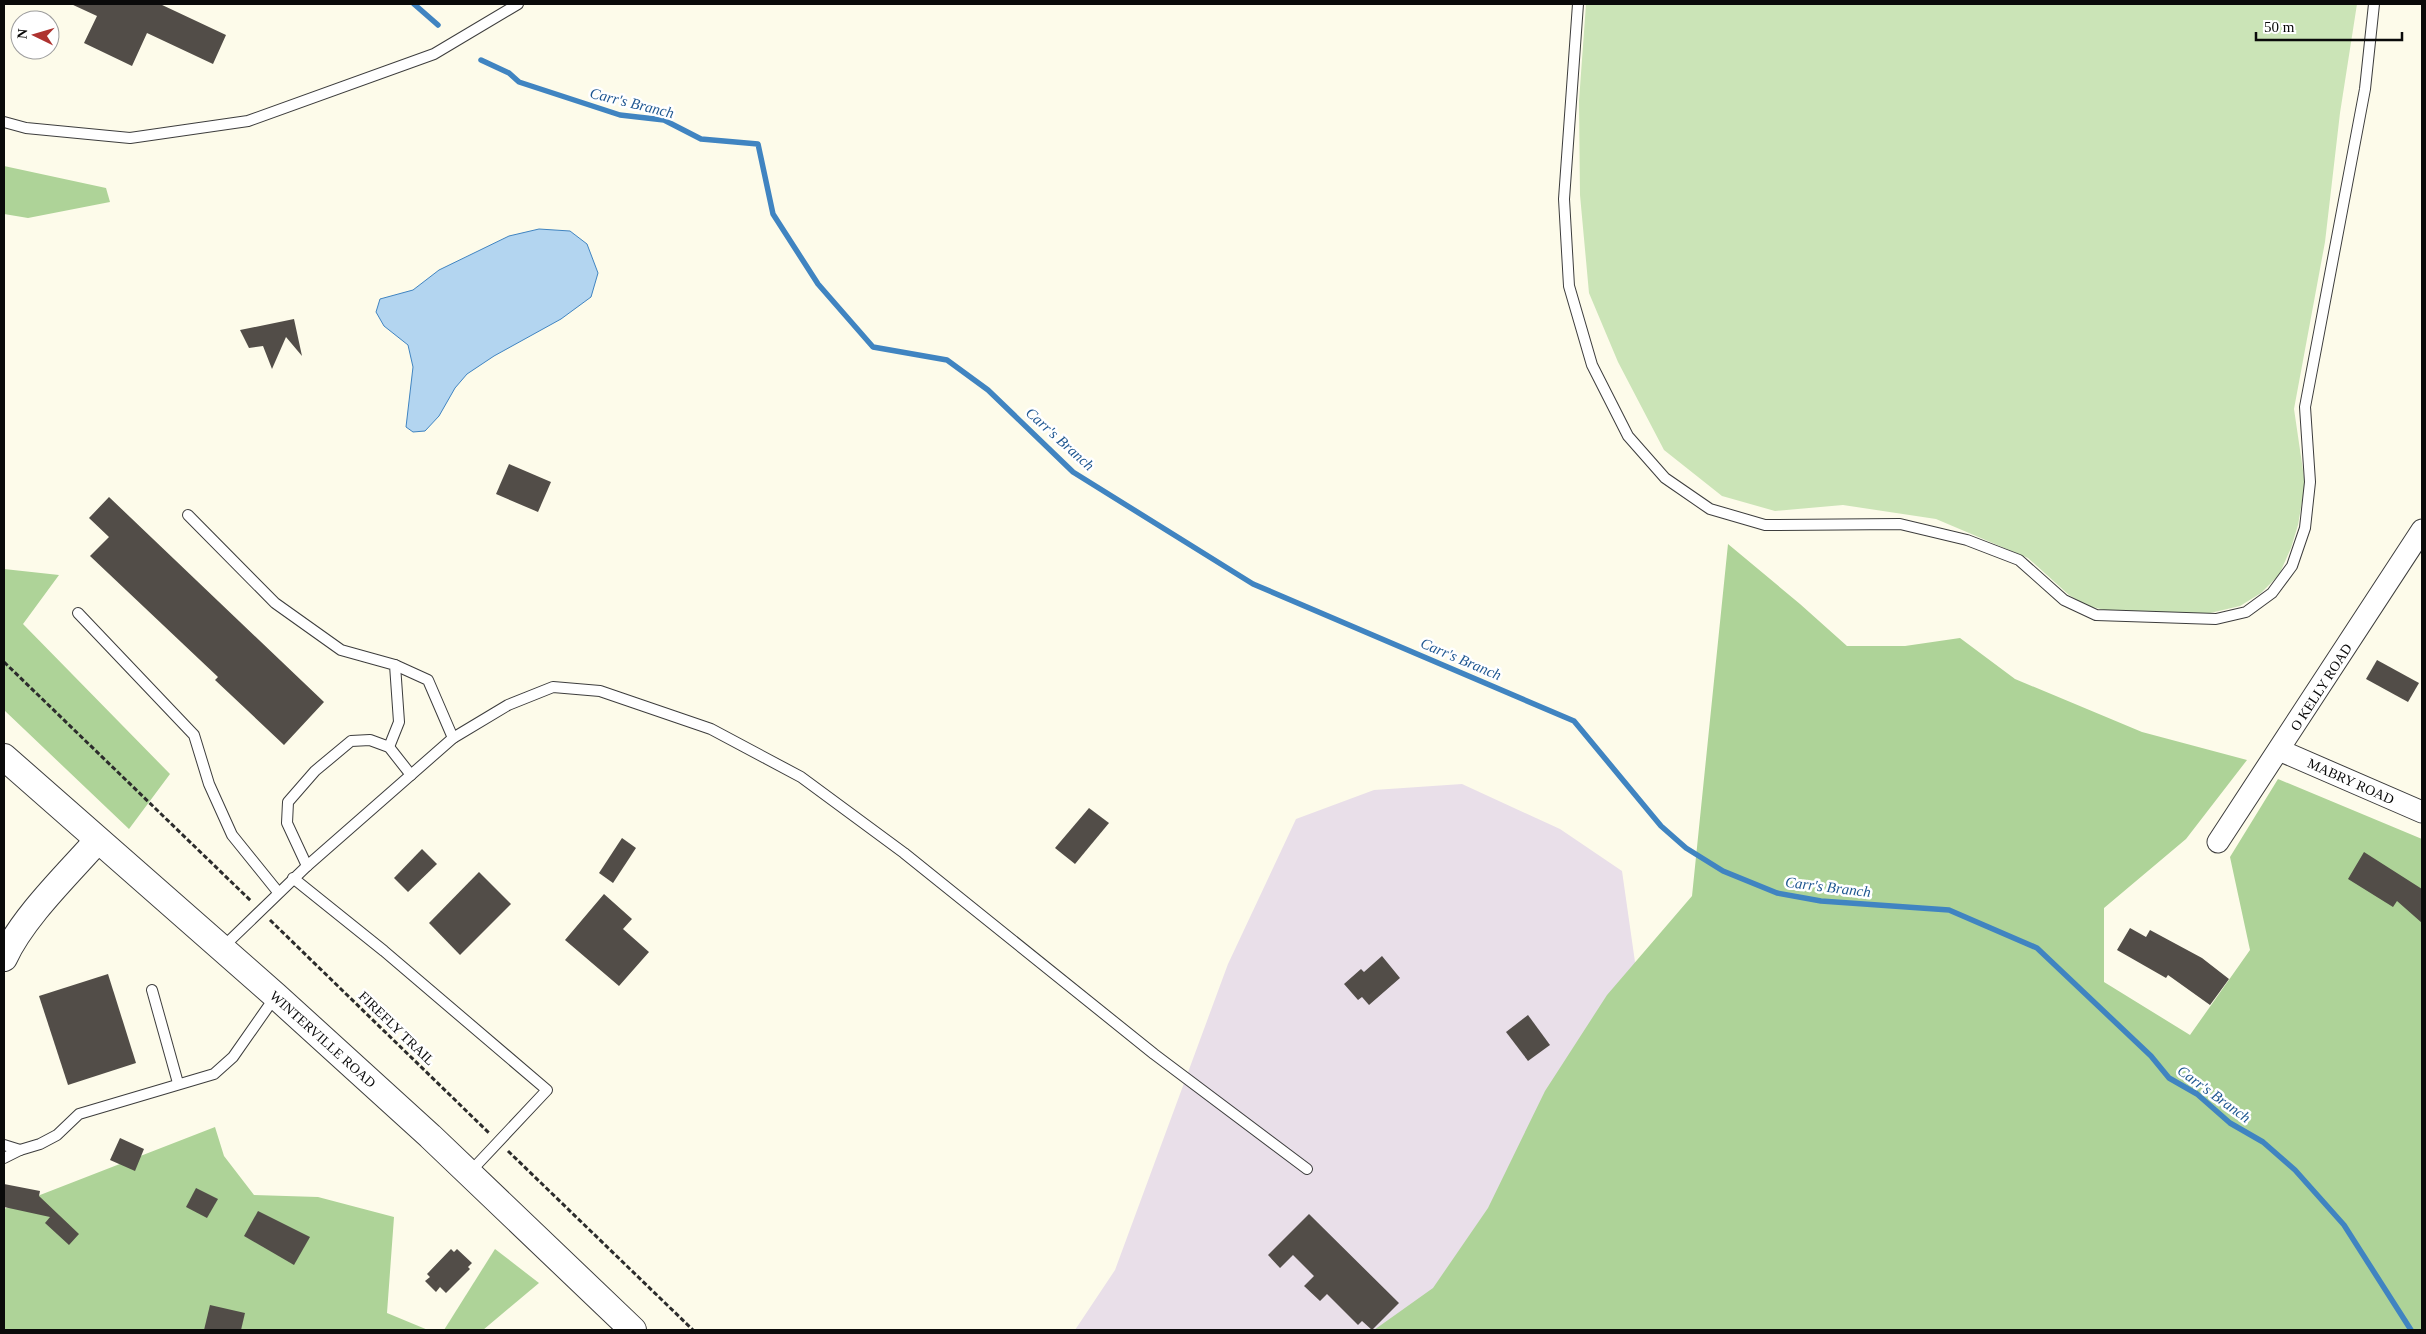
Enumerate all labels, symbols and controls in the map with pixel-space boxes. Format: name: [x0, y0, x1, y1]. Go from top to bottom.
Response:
north arrow: [10, 10, 60, 60]
scale bar: [2256, 10, 2402, 42]
text: 50 m: [2264, 19, 2295, 35]
text: N: [15, 28, 30, 40]
water label: Carr's Branch: [588, 85, 676, 121]
water label: Carr's Branch: [1023, 404, 1097, 474]
water label: Carr's Branch: [1418, 635, 1504, 683]
street label: O KELLY ROAD: [2288, 641, 2355, 734]
street label: MABRY ROAD: [2305, 756, 2396, 807]
water label: Carr's Branch: [1784, 874, 1872, 900]
street label: WINTERVILLE ROAD: [267, 988, 379, 1091]
street label: FIREFLY TRAIL: [356, 988, 438, 1068]
water label: Carr's Branch: [2174, 1062, 2254, 1126]

